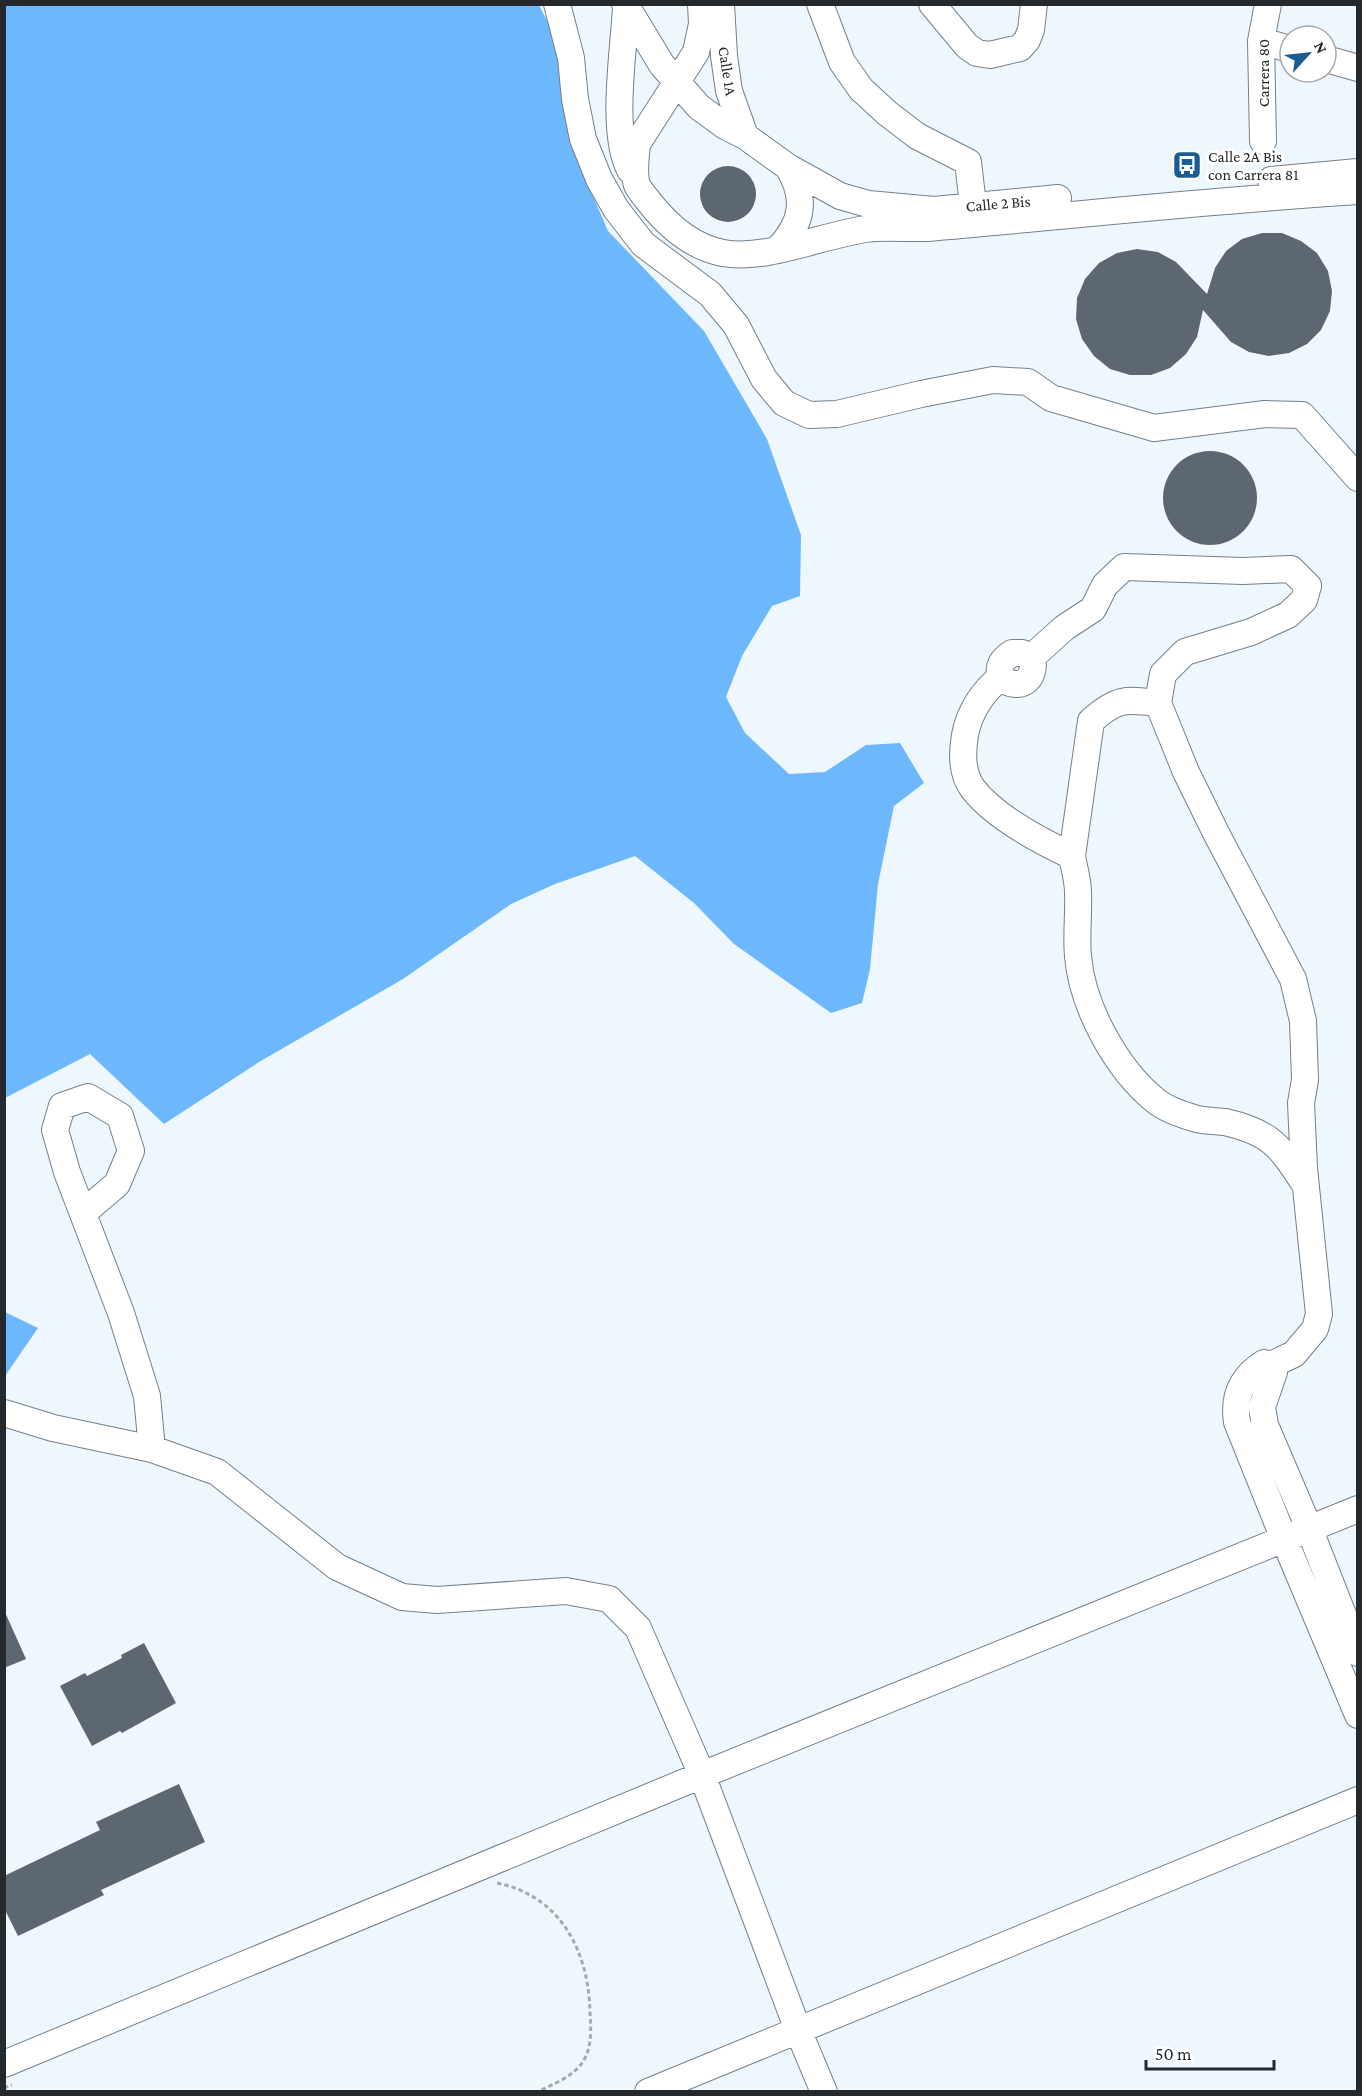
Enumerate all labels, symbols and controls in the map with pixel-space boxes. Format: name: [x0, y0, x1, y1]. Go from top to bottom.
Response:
north arrow: [1278, 24, 1338, 84]
street label: Carrera 80: [1255, 39, 1272, 107]
text: N: [1311, 39, 1331, 56]
street label: Calle 1A: [715, 45, 740, 98]
place label: Calle 2A Bis con Carrera 81: [1208, 148, 1299, 183]
bus stop icon: Calle 2A Bis con Carrera 81: [1171, 149, 1203, 181]
street label: Calle 2 Bis: [965, 192, 1031, 215]
scale bar: [1146, 2033, 1274, 2071]
text: 50 m: [1155, 2044, 1192, 2064]

